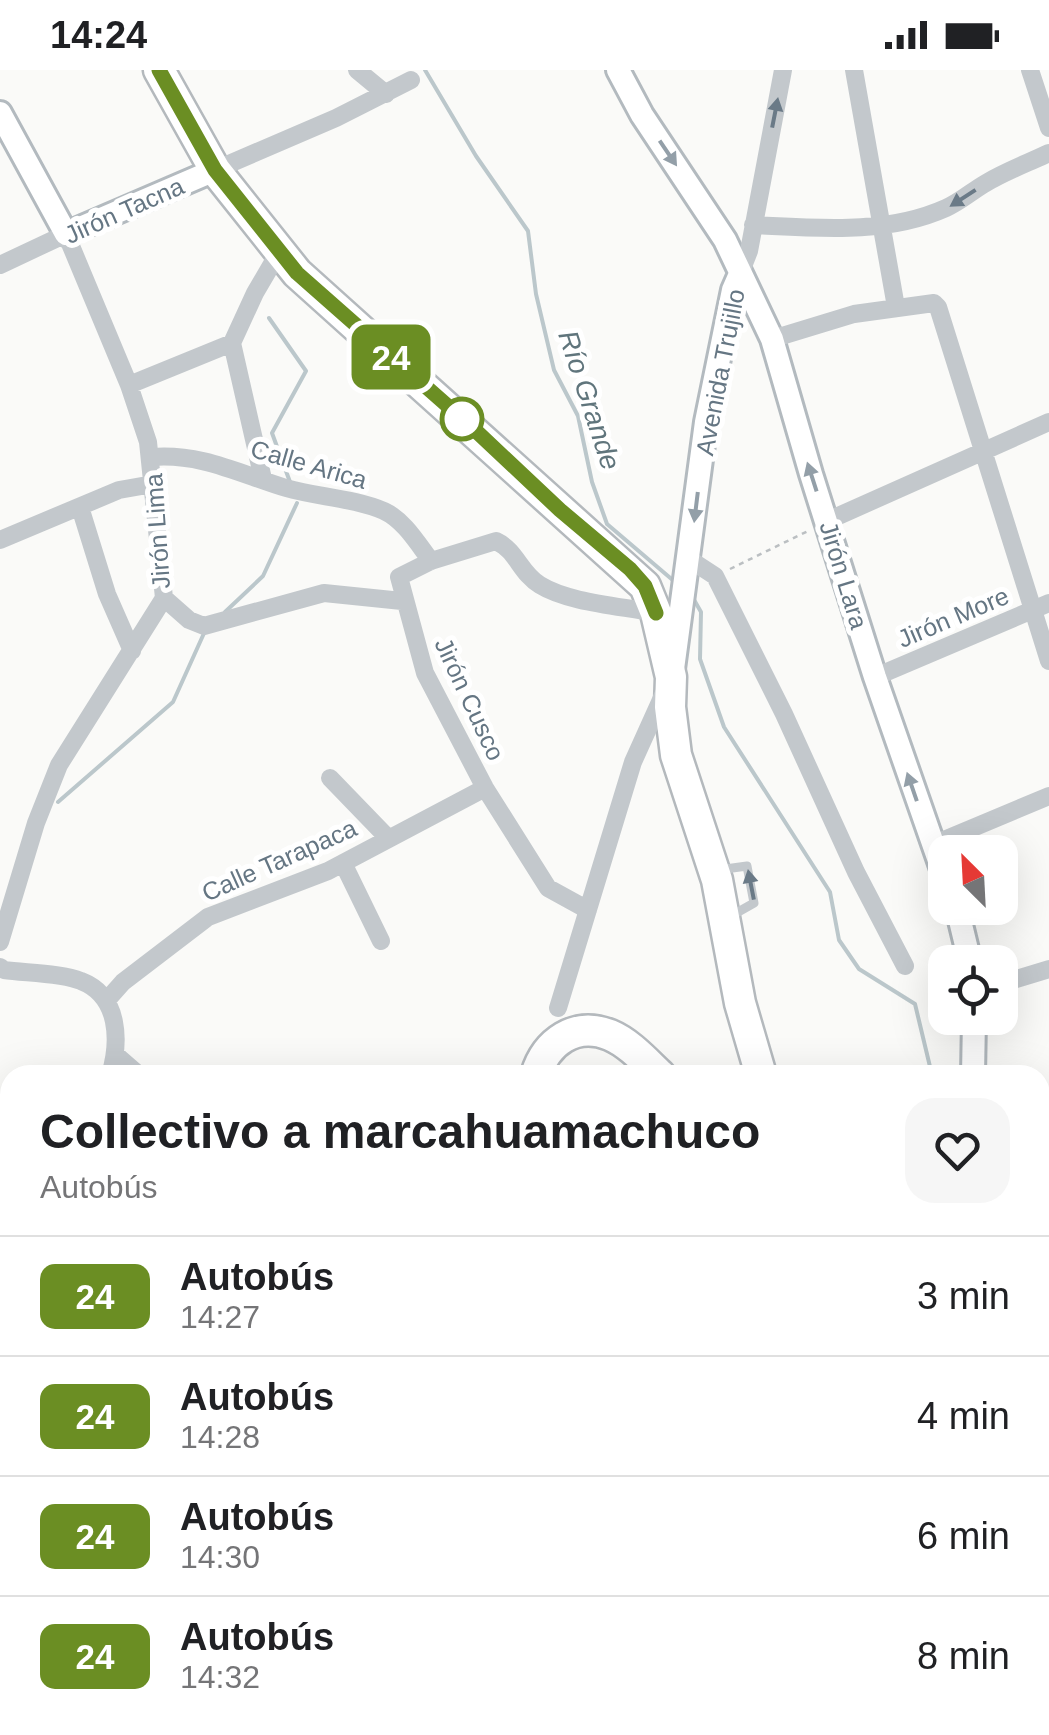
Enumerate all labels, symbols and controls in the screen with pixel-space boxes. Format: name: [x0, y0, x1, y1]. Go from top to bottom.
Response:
text: 14:24: [50, 14, 147, 56]
one-way arrow: [767, 97, 783, 128]
one-way arrow: [658, 140, 676, 167]
street label: Jirón Tacna: [60, 171, 188, 249]
one-way arrow: [949, 189, 976, 207]
street label: Avenida Trujillo: [690, 286, 750, 458]
line badge: 24: [346, 324, 436, 390]
water label: Río Grande: [552, 327, 627, 474]
text: 24: [372, 338, 410, 377]
unlabelled marker: [441, 398, 483, 440]
street label: Calle Arica: [248, 434, 370, 494]
one-way arrow: [804, 462, 819, 492]
street label: Jirón Lima: [139, 472, 175, 590]
one-way arrow: [688, 491, 704, 523]
street label: Jirón Lara: [814, 518, 874, 632]
street label: Jirón More: [893, 581, 1013, 653]
street label: Jirón Cusco: [429, 633, 511, 765]
one-way arrow: [904, 771, 919, 801]
street label: Calle Tarapaca: [197, 813, 361, 907]
north arrow: [928, 835, 1018, 925]
map controls: [928, 835, 1018, 1035]
one-way arrow: [742, 869, 758, 900]
button: locate: [928, 945, 1018, 1035]
button: heart: [905, 1098, 1010, 1203]
text: Collectivo a marcahuamachuco: [40, 1105, 760, 1158]
text: Autobús: [40, 1169, 157, 1205]
text: Autobús: [180, 1256, 334, 1298]
text: 3 min: [917, 1275, 1010, 1317]
text: 24: [76, 1277, 114, 1316]
text: 14:27: [180, 1299, 260, 1335]
text: Autobús: [180, 1376, 334, 1418]
text: 4 min: [917, 1395, 1010, 1437]
text: 24: [76, 1397, 114, 1436]
text: 14:28: [180, 1419, 260, 1455]
text: Autobús: [180, 1496, 334, 1538]
text: 6 min: [917, 1515, 1010, 1557]
text: 24: [76, 1517, 114, 1556]
text: 14:30: [180, 1539, 260, 1575]
text: Autobús: [180, 1616, 334, 1658]
text: 8 min: [917, 1635, 1010, 1677]
text: 24: [76, 1637, 114, 1676]
text: 14:32: [180, 1659, 260, 1695]

